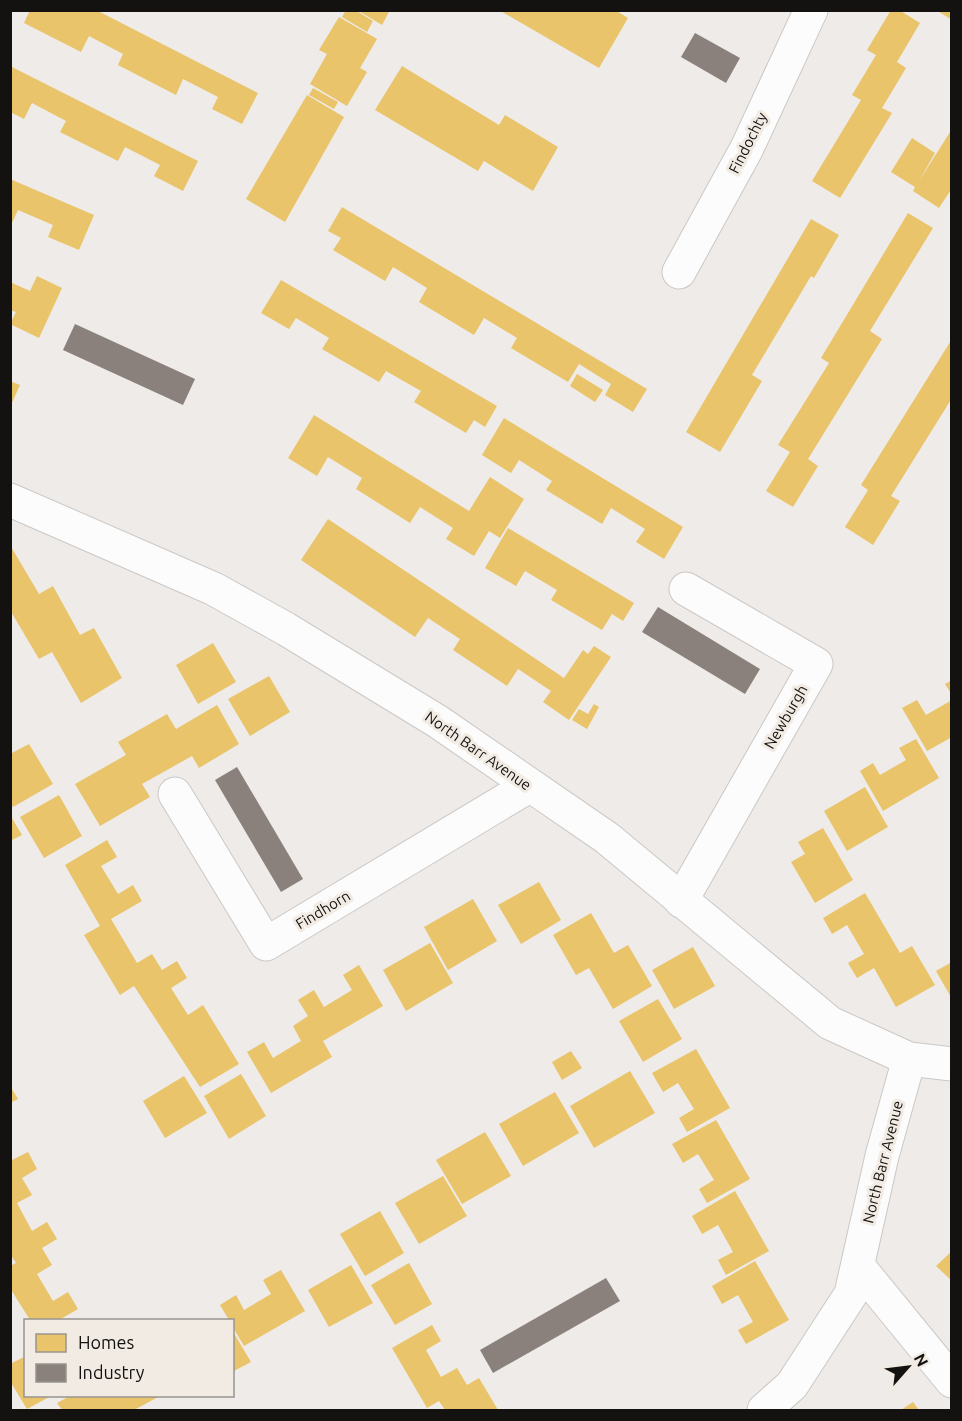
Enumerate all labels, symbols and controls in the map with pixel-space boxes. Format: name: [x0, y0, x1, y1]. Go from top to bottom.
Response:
street label: Findochty: [725, 109, 770, 176]
street label: Newburgh: [760, 682, 811, 752]
street label: North Barr Avenue: [422, 708, 535, 794]
street label: Findhorn: [292, 887, 353, 932]
street label: North Barr Avenue: [859, 1099, 906, 1225]
legend: [24, 1319, 234, 1397]
text: Homes: [78, 1332, 135, 1352]
north arrow: [878, 1337, 938, 1397]
text: N: [910, 1350, 932, 1369]
text: Industry: [78, 1362, 145, 1382]

